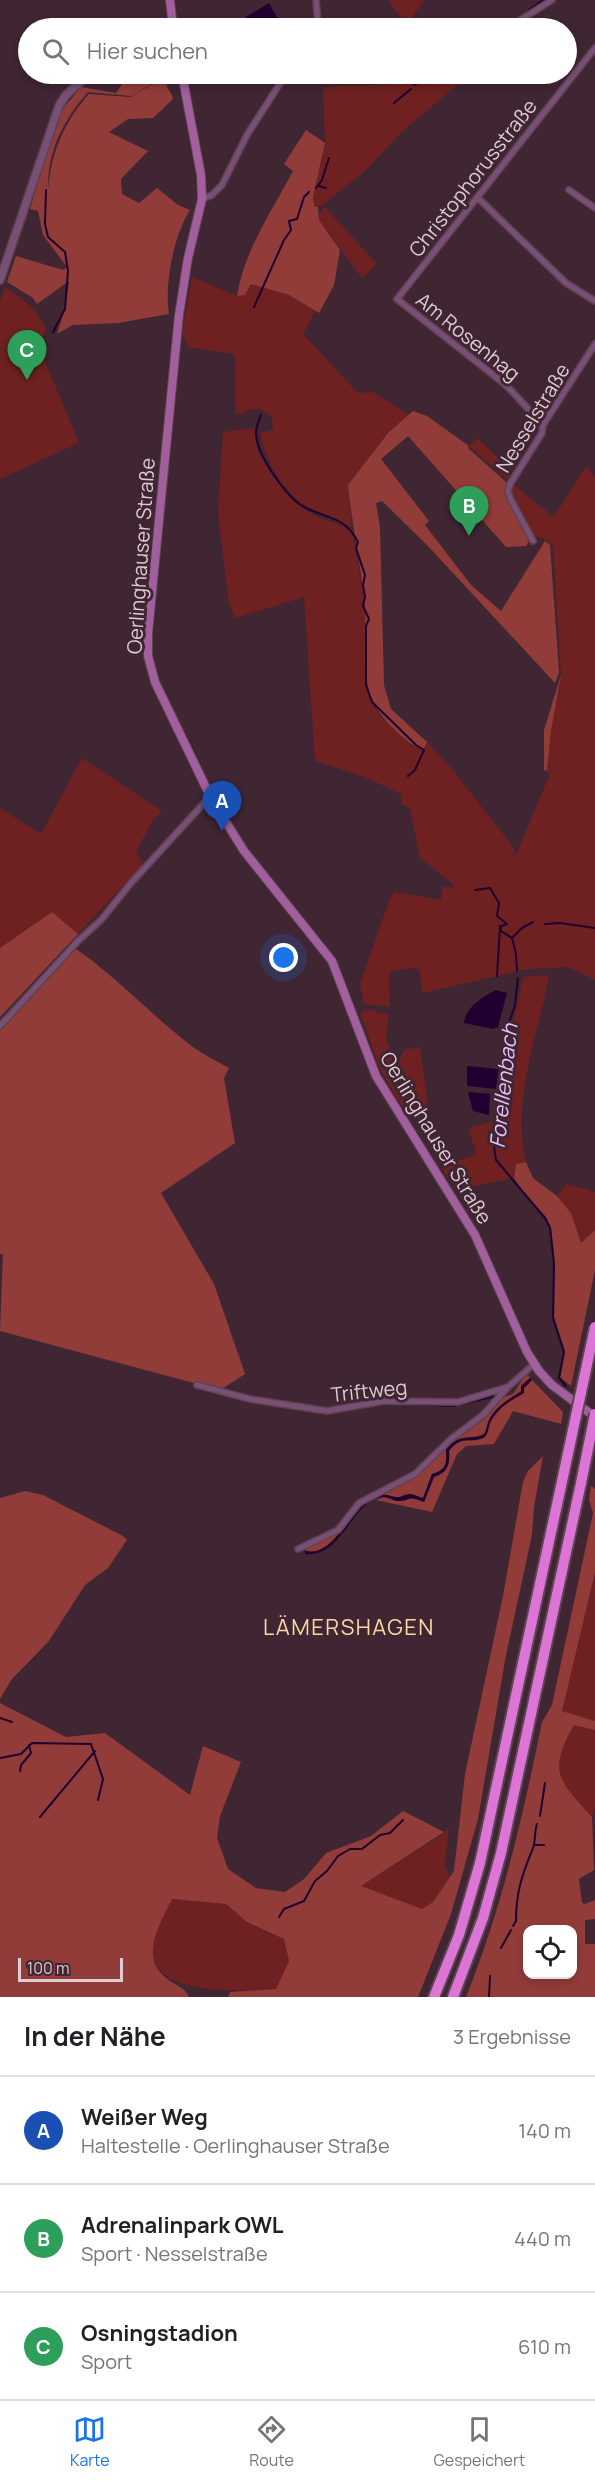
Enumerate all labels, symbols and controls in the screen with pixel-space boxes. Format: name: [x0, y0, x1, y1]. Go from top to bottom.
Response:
search box: [18, 18, 577, 84]
icon: search: [39, 35, 72, 68]
text: Hier suchen: [87, 36, 208, 66]
street label: Christophorusstraße: [402, 93, 543, 262]
street label: Am Rosenhag: [411, 286, 526, 387]
pin: C: [8, 330, 46, 380]
street label: Nesselstraße: [489, 358, 576, 477]
street label: Oerlinghauser Straße: [120, 457, 161, 655]
pin: B: [450, 486, 488, 536]
pin: A: [202, 782, 242, 831]
your location: [269, 943, 298, 972]
water label: Forellenbach: [483, 1021, 524, 1149]
street label: Oerlinghauser Straße: [374, 1047, 499, 1229]
street label: Triftweg: [330, 1373, 408, 1408]
district label: LÄMERSHAGEN: [263, 1612, 435, 1642]
map controls: [523, 1925, 577, 1979]
button: locate: [523, 1925, 577, 1979]
scale bar: [18, 1955, 123, 1982]
text: 100 m: [27, 1957, 70, 1979]
text: In der Nähe: [24, 2018, 166, 2054]
text: 3 Ergebnisse: [453, 2023, 571, 2050]
text: Weißer Weg: [81, 2102, 208, 2132]
text: A: [37, 2117, 50, 2144]
text: 140 m: [518, 2117, 571, 2144]
text: Haltestelle · Oerlinghauser Straße: [81, 2132, 390, 2159]
text: Adrenalinpark OWL: [81, 2210, 284, 2240]
text: B: [37, 2225, 50, 2252]
text: 440 m: [514, 2225, 571, 2252]
text: Sport · Nesselstraße: [81, 2240, 268, 2267]
text: Osningstadion: [81, 2318, 238, 2348]
text: C: [36, 2333, 51, 2360]
text: 610 m: [518, 2333, 571, 2360]
text: Sport: [81, 2348, 132, 2375]
tab: Karte: [70, 2413, 109, 2471]
tab: Route: [249, 2413, 294, 2471]
tab: Gespeichert: [434, 2413, 525, 2471]

